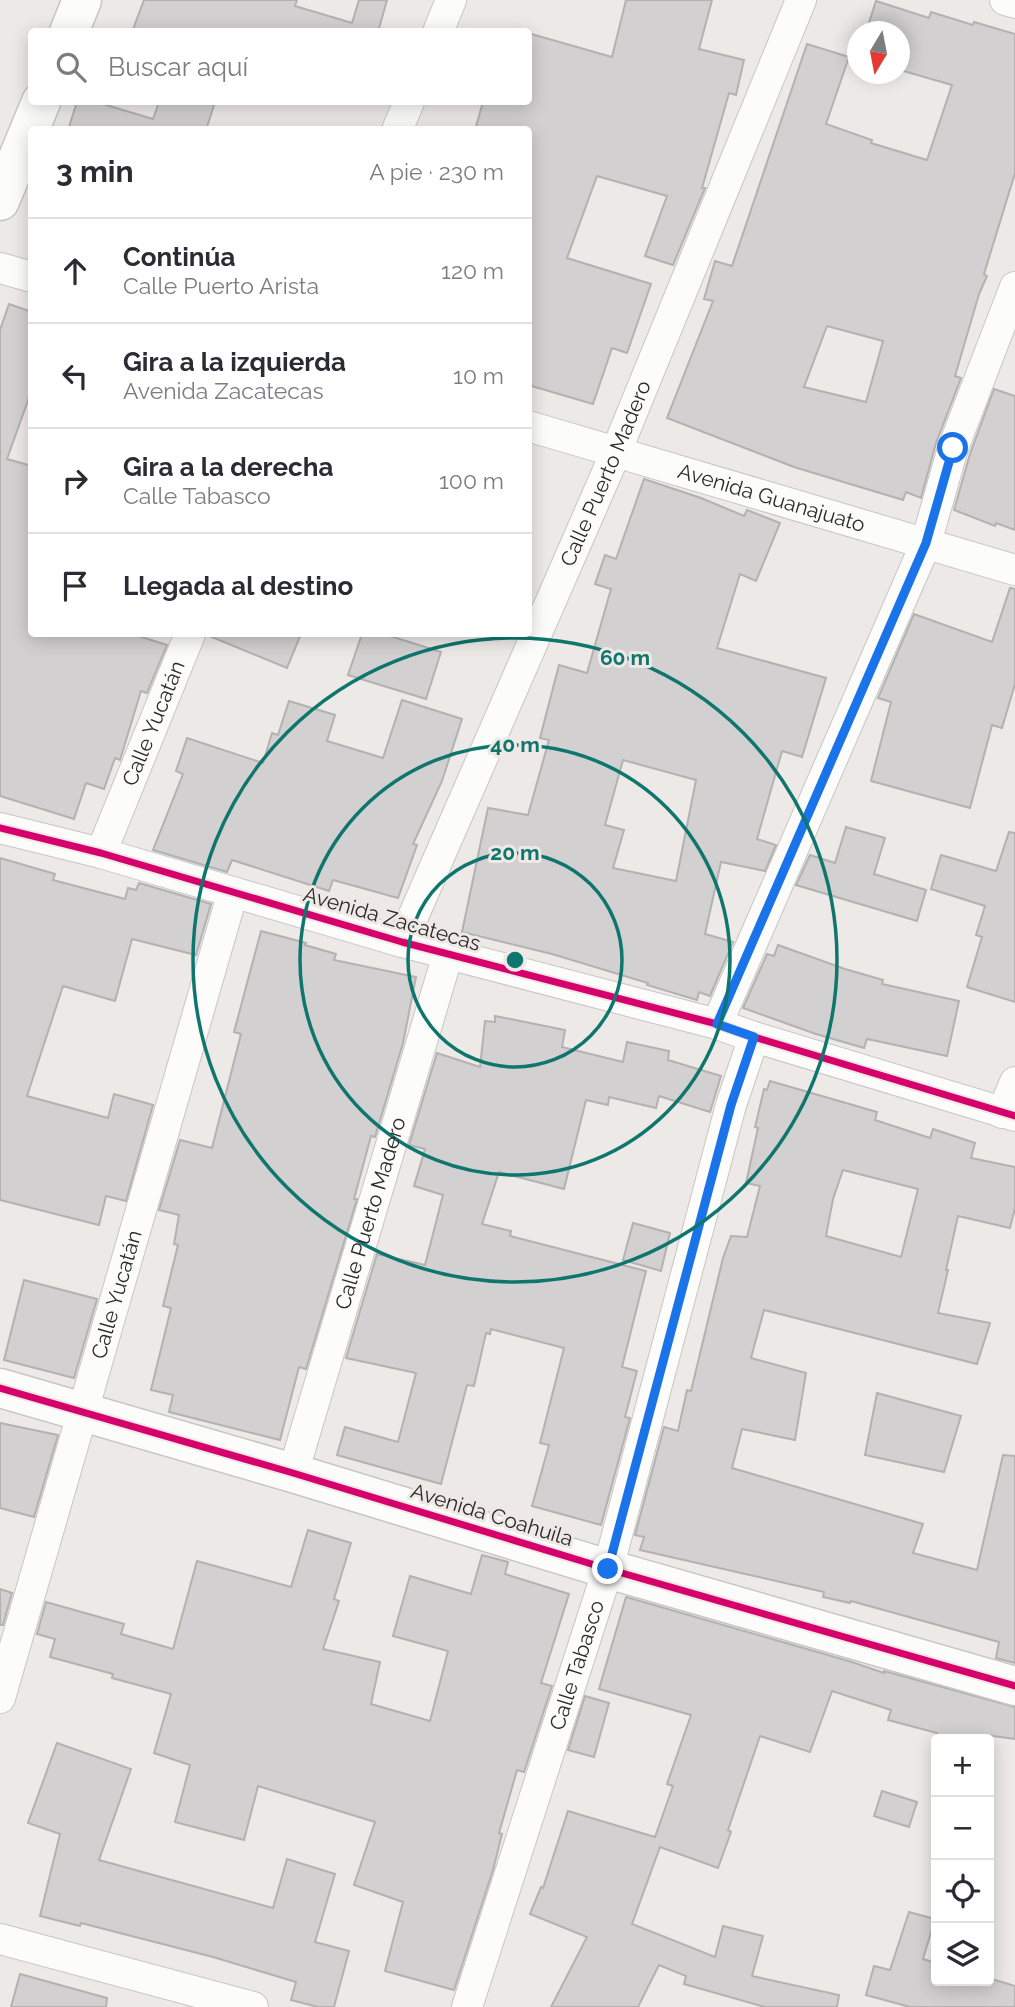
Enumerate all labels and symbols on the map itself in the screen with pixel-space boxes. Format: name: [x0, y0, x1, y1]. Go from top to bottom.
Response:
north arrow: [847, 21, 910, 84]
street label: Calle Puerto Madero: [555, 377, 656, 570]
route start: [937, 432, 968, 463]
street label: Avenida Guanajuato: [675, 458, 868, 537]
text: 60 m: [600, 645, 650, 670]
street label: Calle Yucatán: [117, 657, 190, 789]
text: 40 m: [490, 732, 540, 757]
text: 20 m: [490, 840, 540, 865]
street label: Avenida Zacatecas: [301, 881, 484, 956]
centre of rings: [503, 948, 527, 972]
street label: Calle Puerto Madero: [330, 1114, 411, 1312]
street label: Calle Yucatán: [86, 1227, 147, 1362]
street label: Avenida Coahuila: [408, 1478, 576, 1551]
route end: [592, 1553, 623, 1584]
street label: Calle Tabasco: [544, 1597, 609, 1733]

